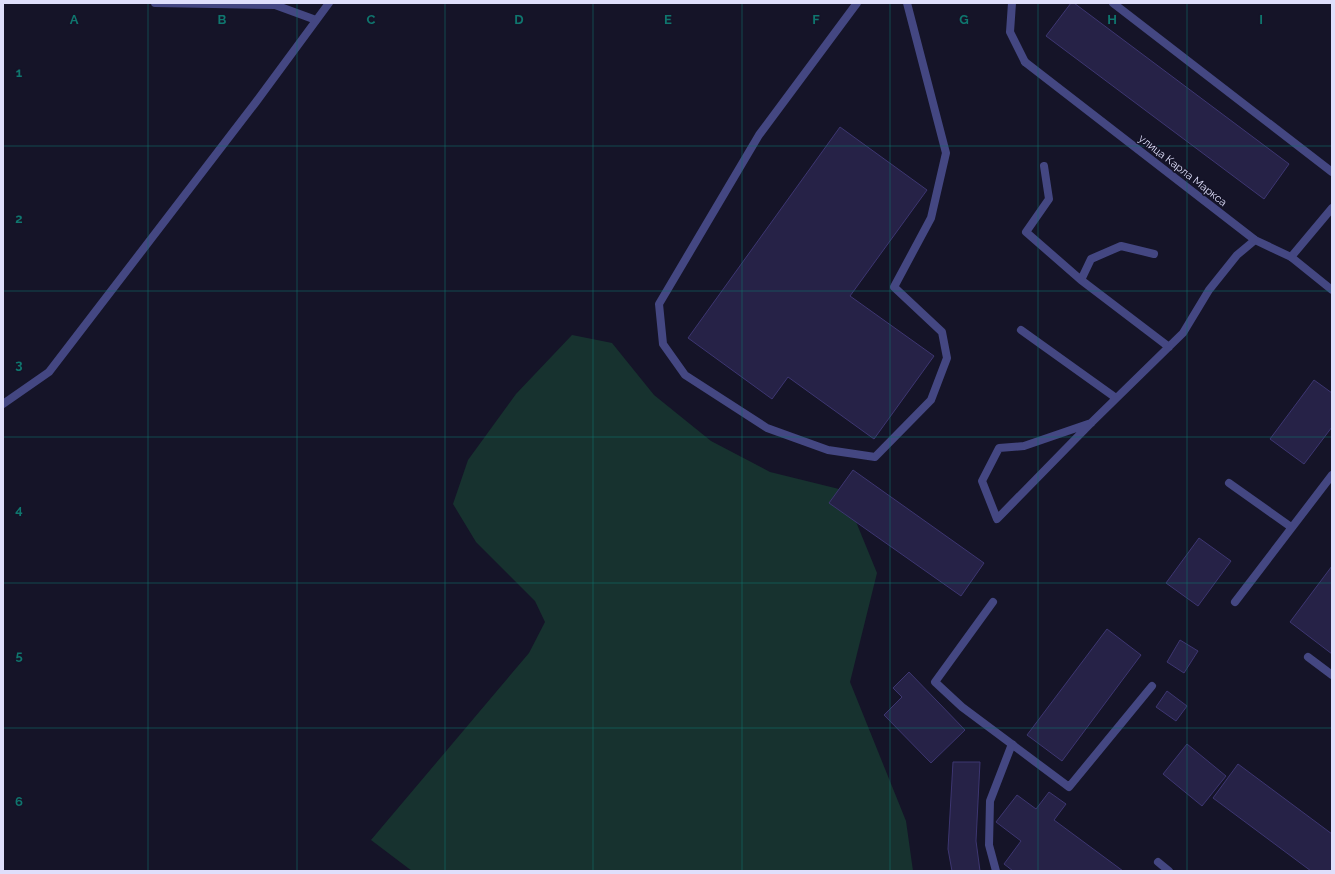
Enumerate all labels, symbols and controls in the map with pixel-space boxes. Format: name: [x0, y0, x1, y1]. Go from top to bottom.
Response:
text: A: [70, 12, 79, 27]
text: B: [218, 12, 227, 27]
text: C: [367, 12, 376, 27]
text: D: [514, 12, 524, 27]
text: E: [664, 12, 672, 27]
text: F: [812, 12, 820, 27]
text: G: [959, 12, 969, 27]
text: H: [1107, 12, 1117, 27]
text: I: [1259, 12, 1263, 27]
text: 1: [16, 65, 23, 80]
street label: улица Карла Маркса: [1136, 132, 1229, 209]
text: 2: [15, 211, 23, 226]
text: 3: [15, 357, 23, 372]
text: 4: [15, 502, 23, 517]
text: 5: [15, 648, 23, 663]
text: 6: [15, 794, 23, 809]

